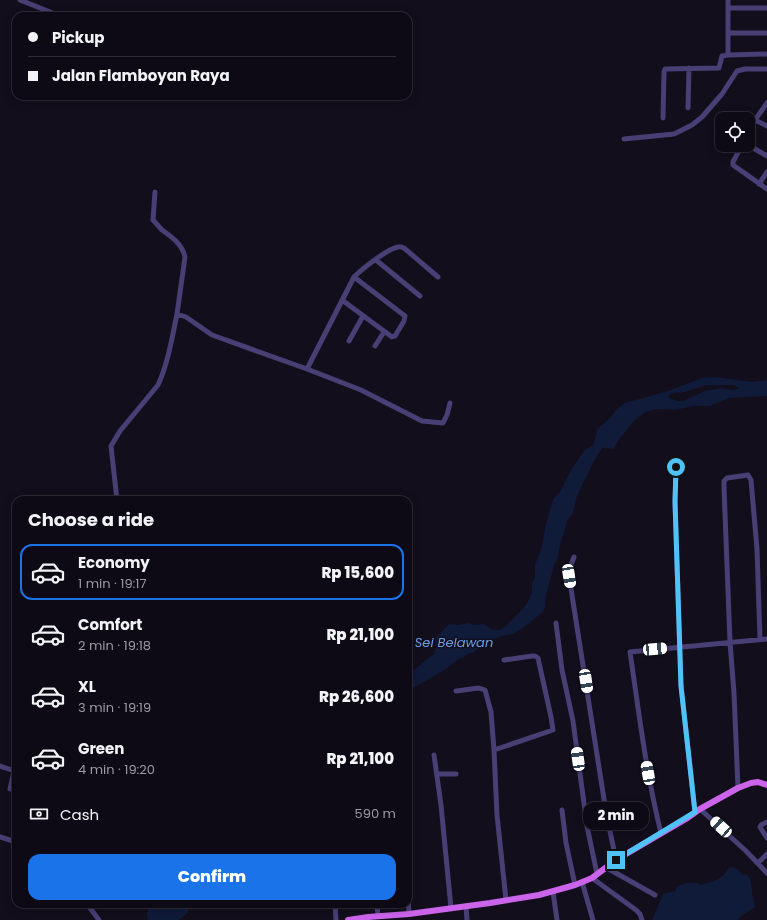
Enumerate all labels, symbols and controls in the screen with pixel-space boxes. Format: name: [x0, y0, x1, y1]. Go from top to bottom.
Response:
text: Pickup: [52, 27, 104, 48]
text: Jalan Flamboyan Raya: [52, 65, 230, 86]
map controls: [715, 112, 755, 152]
button: locate: [715, 112, 755, 152]
route start: [667, 458, 685, 476]
text: Choose a ride: [28, 507, 154, 532]
text: Economy: [78, 552, 150, 573]
icon: car: [30, 554, 66, 590]
text: Rp 15,600: [321, 562, 394, 583]
car: [561, 563, 577, 589]
text: 1 min · 19:17: [78, 574, 147, 593]
text: Comfort: [78, 614, 142, 635]
icon: car: [30, 616, 66, 652]
text: Rp 21,100: [326, 624, 394, 645]
water label: Sei Belawan: [415, 633, 493, 652]
text: 2 min · 19:18: [78, 636, 151, 655]
car: [643, 642, 667, 656]
car: [578, 668, 594, 694]
text: XL: [78, 676, 96, 697]
icon: car: [30, 678, 66, 714]
text: Rp 26,600: [319, 686, 394, 707]
text: 3 min · 19:19: [78, 698, 151, 717]
text: Green: [78, 738, 124, 759]
icon: car: [30, 740, 66, 776]
car: [570, 746, 586, 772]
text: Rp 21,100: [326, 748, 394, 769]
text: 4 min · 19:20: [78, 760, 155, 779]
car: [640, 760, 656, 786]
callout: 2 min: [583, 802, 649, 830]
icon: cash: [28, 803, 50, 825]
text: Cash: [60, 804, 99, 825]
text: 590 m: [355, 804, 396, 823]
text: 2 min: [598, 806, 634, 825]
car: [708, 815, 734, 839]
route end: [607, 851, 625, 869]
button: Confirm: [28, 854, 396, 900]

